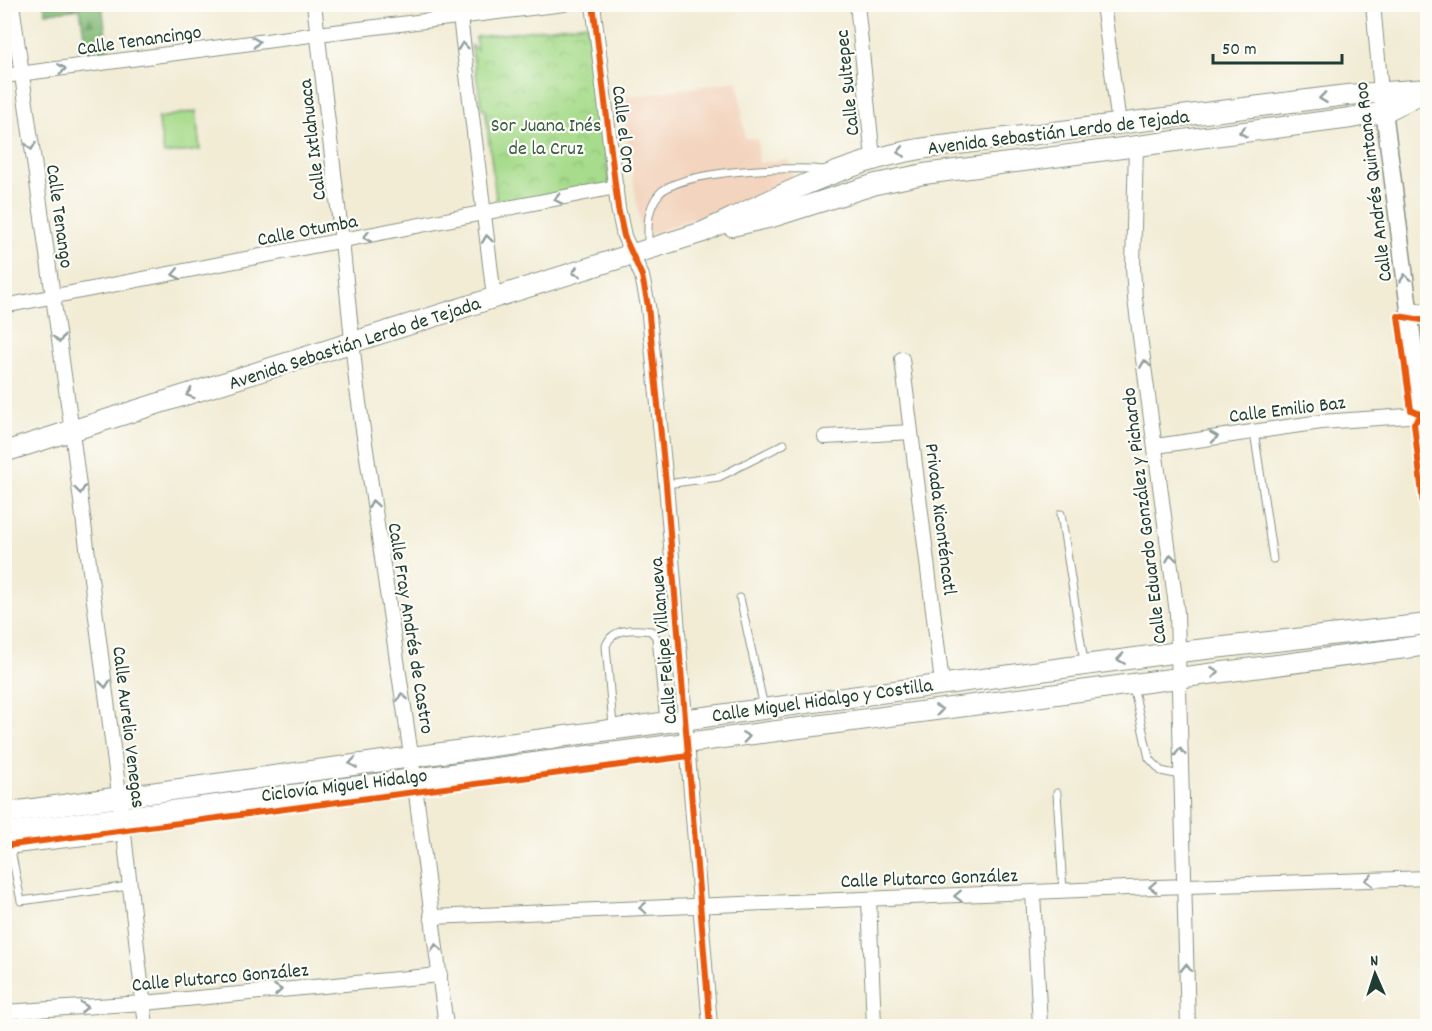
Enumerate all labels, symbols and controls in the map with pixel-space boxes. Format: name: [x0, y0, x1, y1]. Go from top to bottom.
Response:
street label: Calle Tenancingo: [75, 19, 204, 65]
scale bar: [1213, 27, 1342, 65]
street label: Calle Sultepec: [829, 28, 868, 137]
one-way arrow: [251, 37, 260, 49]
text: 50 m: [1222, 38, 1257, 63]
one-way arrow: [458, 41, 470, 50]
one-way arrow: [58, 63, 67, 75]
street label: Calle Ixtlahuaca: [293, 77, 335, 202]
street label: Calle Andrés Quintana Roo: [1349, 80, 1401, 283]
street label: Calle el Oro: [603, 84, 641, 175]
one-way arrow: [1319, 91, 1328, 104]
street label: Avenida Sebastián Lerdo de Tejada: [926, 104, 1191, 164]
park label: Sor Juana Inés de la Cruz: [491, 113, 601, 164]
one-way arrow: [1238, 126, 1247, 138]
one-way arrow: [25, 141, 37, 150]
one-way arrow: [896, 145, 906, 158]
street label: Calle Tenango: [37, 163, 79, 270]
one-way arrow: [554, 192, 564, 205]
street label: Calle Otumba: [255, 208, 361, 255]
one-way arrow: [362, 230, 372, 243]
one-way arrow: [481, 235, 494, 244]
one-way arrow: [571, 265, 582, 277]
one-way arrow: [171, 267, 181, 280]
one-way arrow: [1399, 273, 1411, 282]
street label: Avenida Sebastián Lerdo de Tejada: [225, 291, 485, 399]
one-way arrow: [53, 334, 65, 343]
one-way arrow: [1139, 360, 1151, 369]
street label: Calle Eduardo González y Pichardo: [1116, 386, 1176, 645]
one-way arrow: [185, 387, 196, 400]
street label: Calle Emilio Baz: [1228, 390, 1348, 432]
one-way arrow: [1209, 431, 1219, 443]
street label: Privada Xiconténcatl: [916, 442, 962, 597]
one-way arrow: [73, 486, 85, 495]
one-way arrow: [368, 500, 380, 509]
street label: Calle Fray Andrés de Castro: [379, 521, 440, 736]
one-way arrow: [1165, 553, 1178, 562]
street label: Calle Felipe Villanueva: [644, 555, 686, 725]
street label: Calle Aurelio Venegas: [103, 645, 151, 810]
one-way arrow: [1117, 653, 1126, 665]
one-way arrow: [1211, 667, 1220, 679]
street label: Calle Miguel Hidalgo y Costilla: [710, 673, 935, 731]
one-way arrow: [98, 679, 111, 688]
one-way arrow: [397, 693, 409, 702]
one-way arrow: [934, 704, 943, 716]
one-way arrow: [741, 731, 750, 743]
one-way arrow: [1173, 748, 1186, 757]
one-way arrow: [349, 756, 358, 769]
street label: Ciclovía Miguel Hidalgo: [260, 763, 429, 811]
street label: Calle Plutarco González: [840, 863, 1019, 897]
one-way arrow: [1365, 874, 1374, 887]
one-way arrow: [1149, 881, 1158, 893]
one-way arrow: [954, 889, 963, 902]
one-way arrow: [639, 901, 648, 914]
one-way arrow: [430, 943, 442, 952]
north arrow: [1345, 944, 1405, 1004]
text: N: [1370, 950, 1379, 973]
street label: Calle Plutarco González: [131, 957, 310, 1001]
one-way arrow: [1180, 964, 1193, 973]
one-way arrow: [274, 984, 283, 997]
one-way arrow: [79, 1000, 88, 1013]

